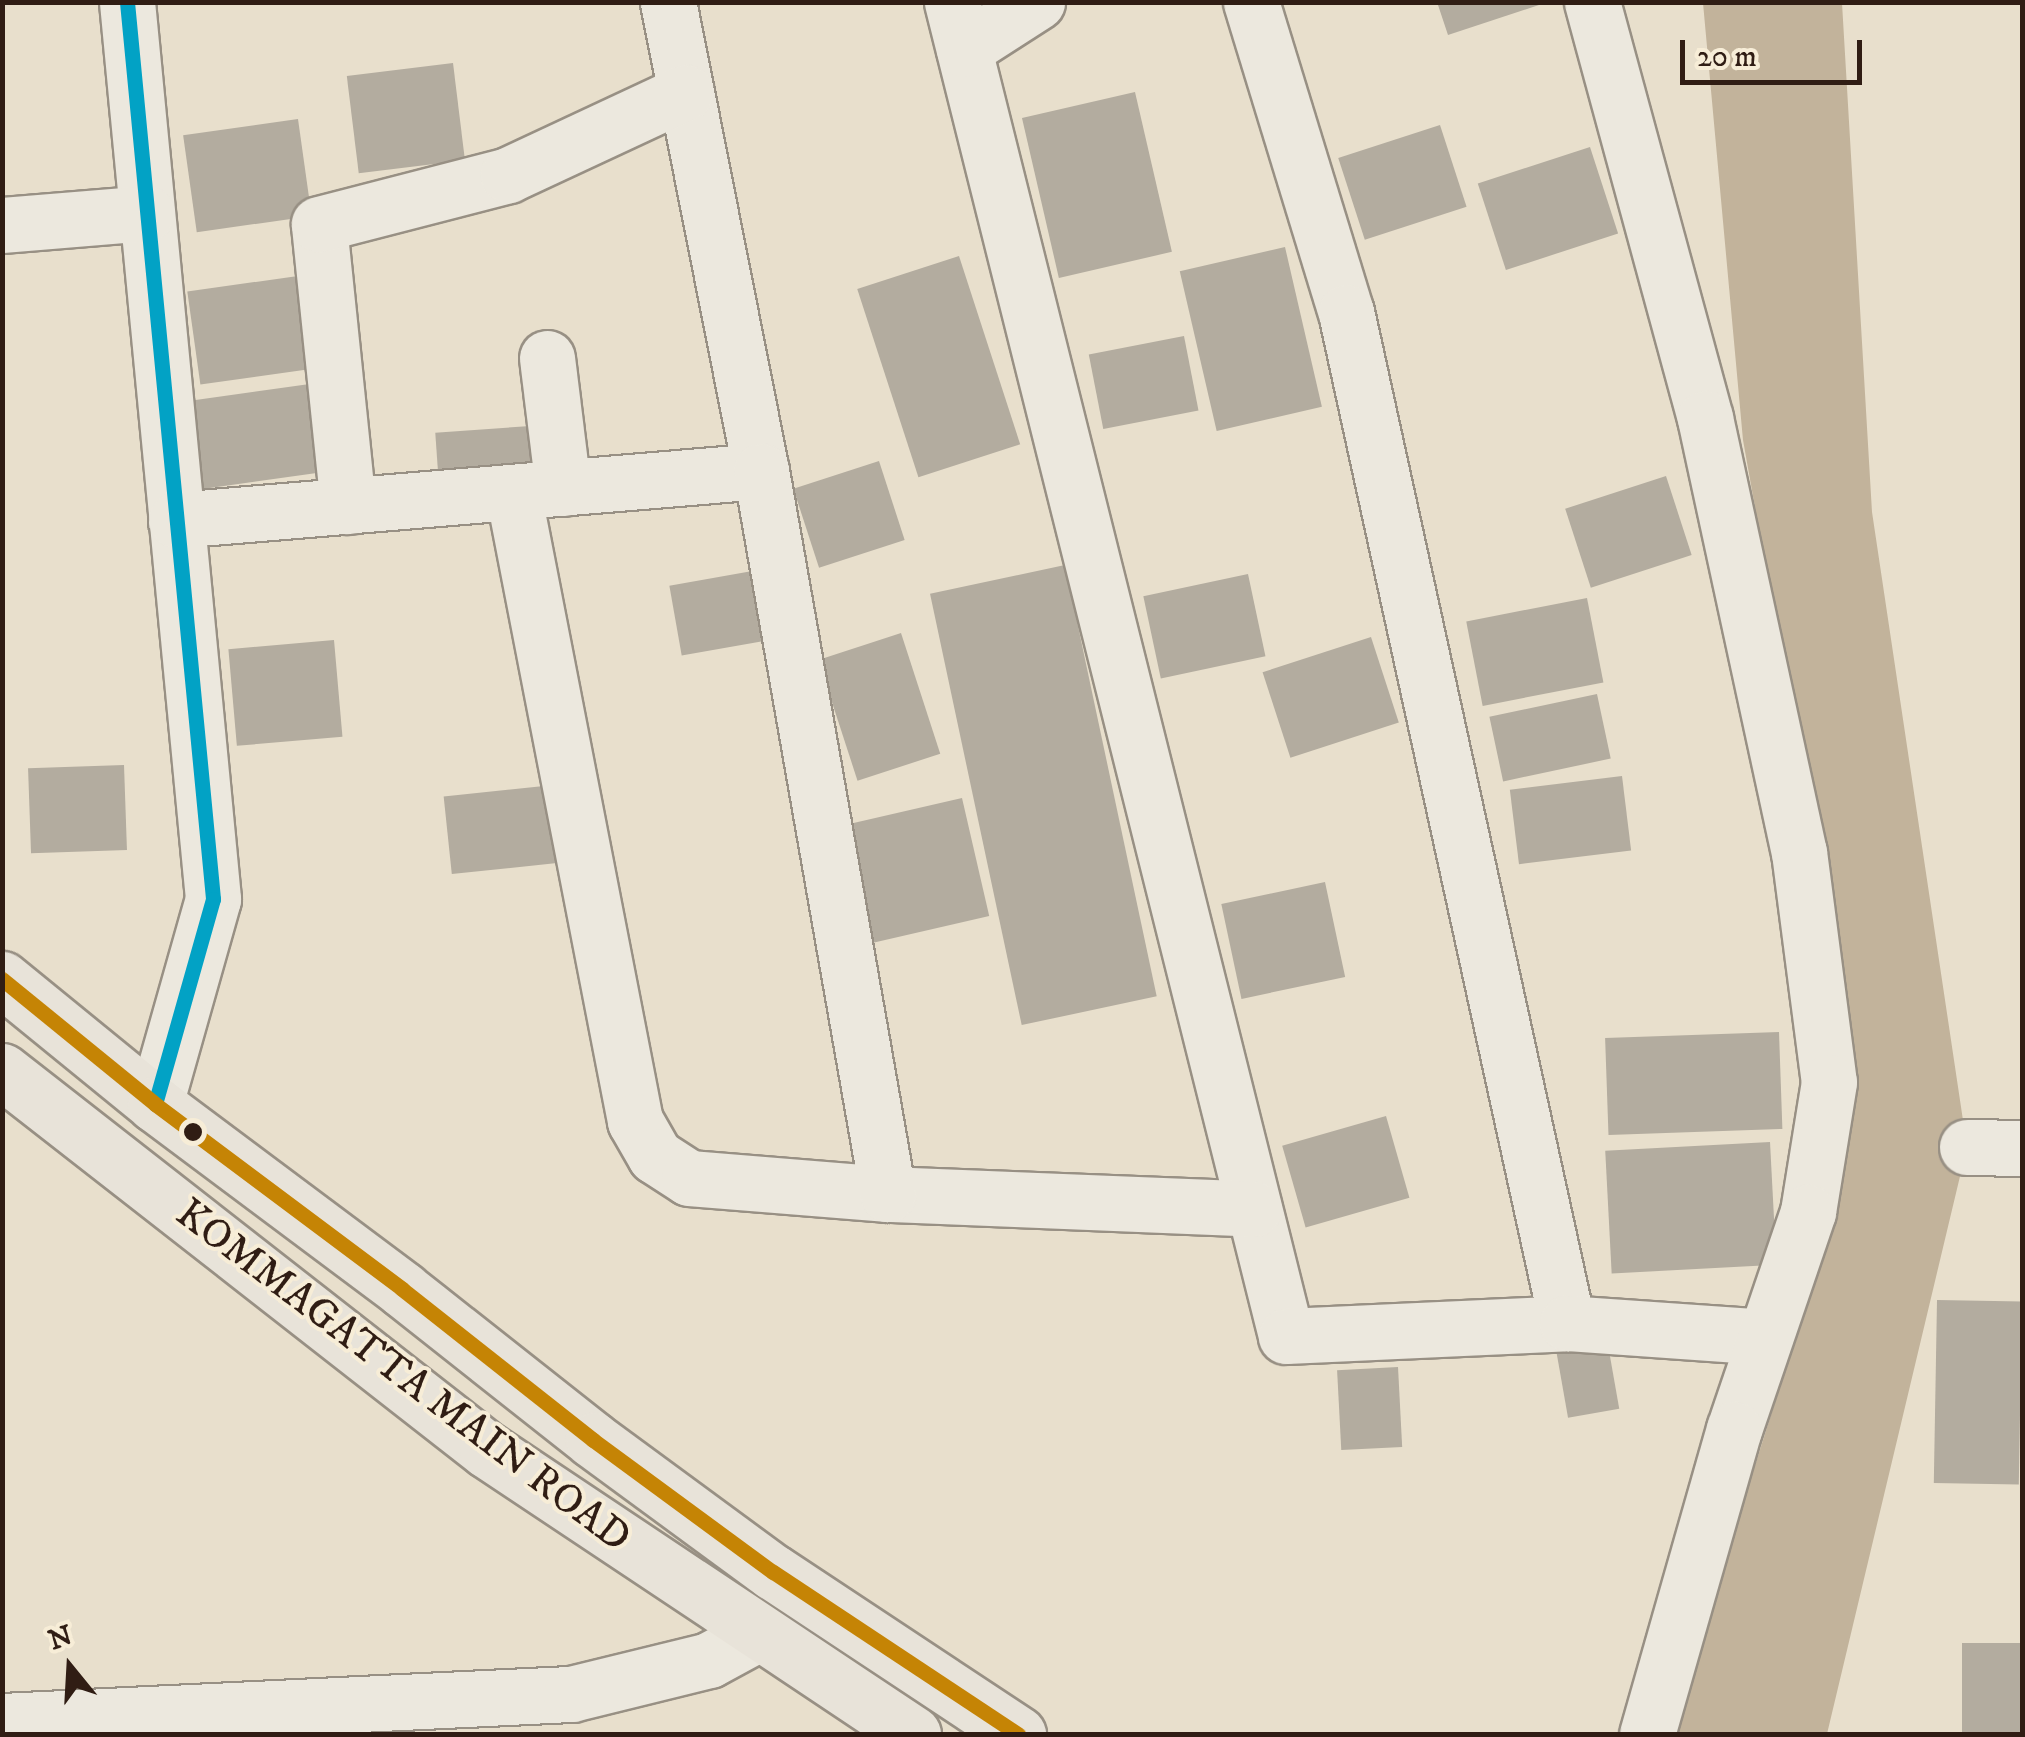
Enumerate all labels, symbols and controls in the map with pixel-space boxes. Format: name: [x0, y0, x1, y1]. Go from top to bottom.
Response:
scale bar: [1685, 20, 1868, 82]
text: 20 m: [1697, 39, 1757, 76]
unlabelled marker: [183, 1122, 203, 1142]
street label: KOMMAGATTA MAIN ROAD: [166, 1189, 640, 1563]
north arrow: [20, 1617, 120, 1717]
text: N: [44, 1618, 77, 1658]

